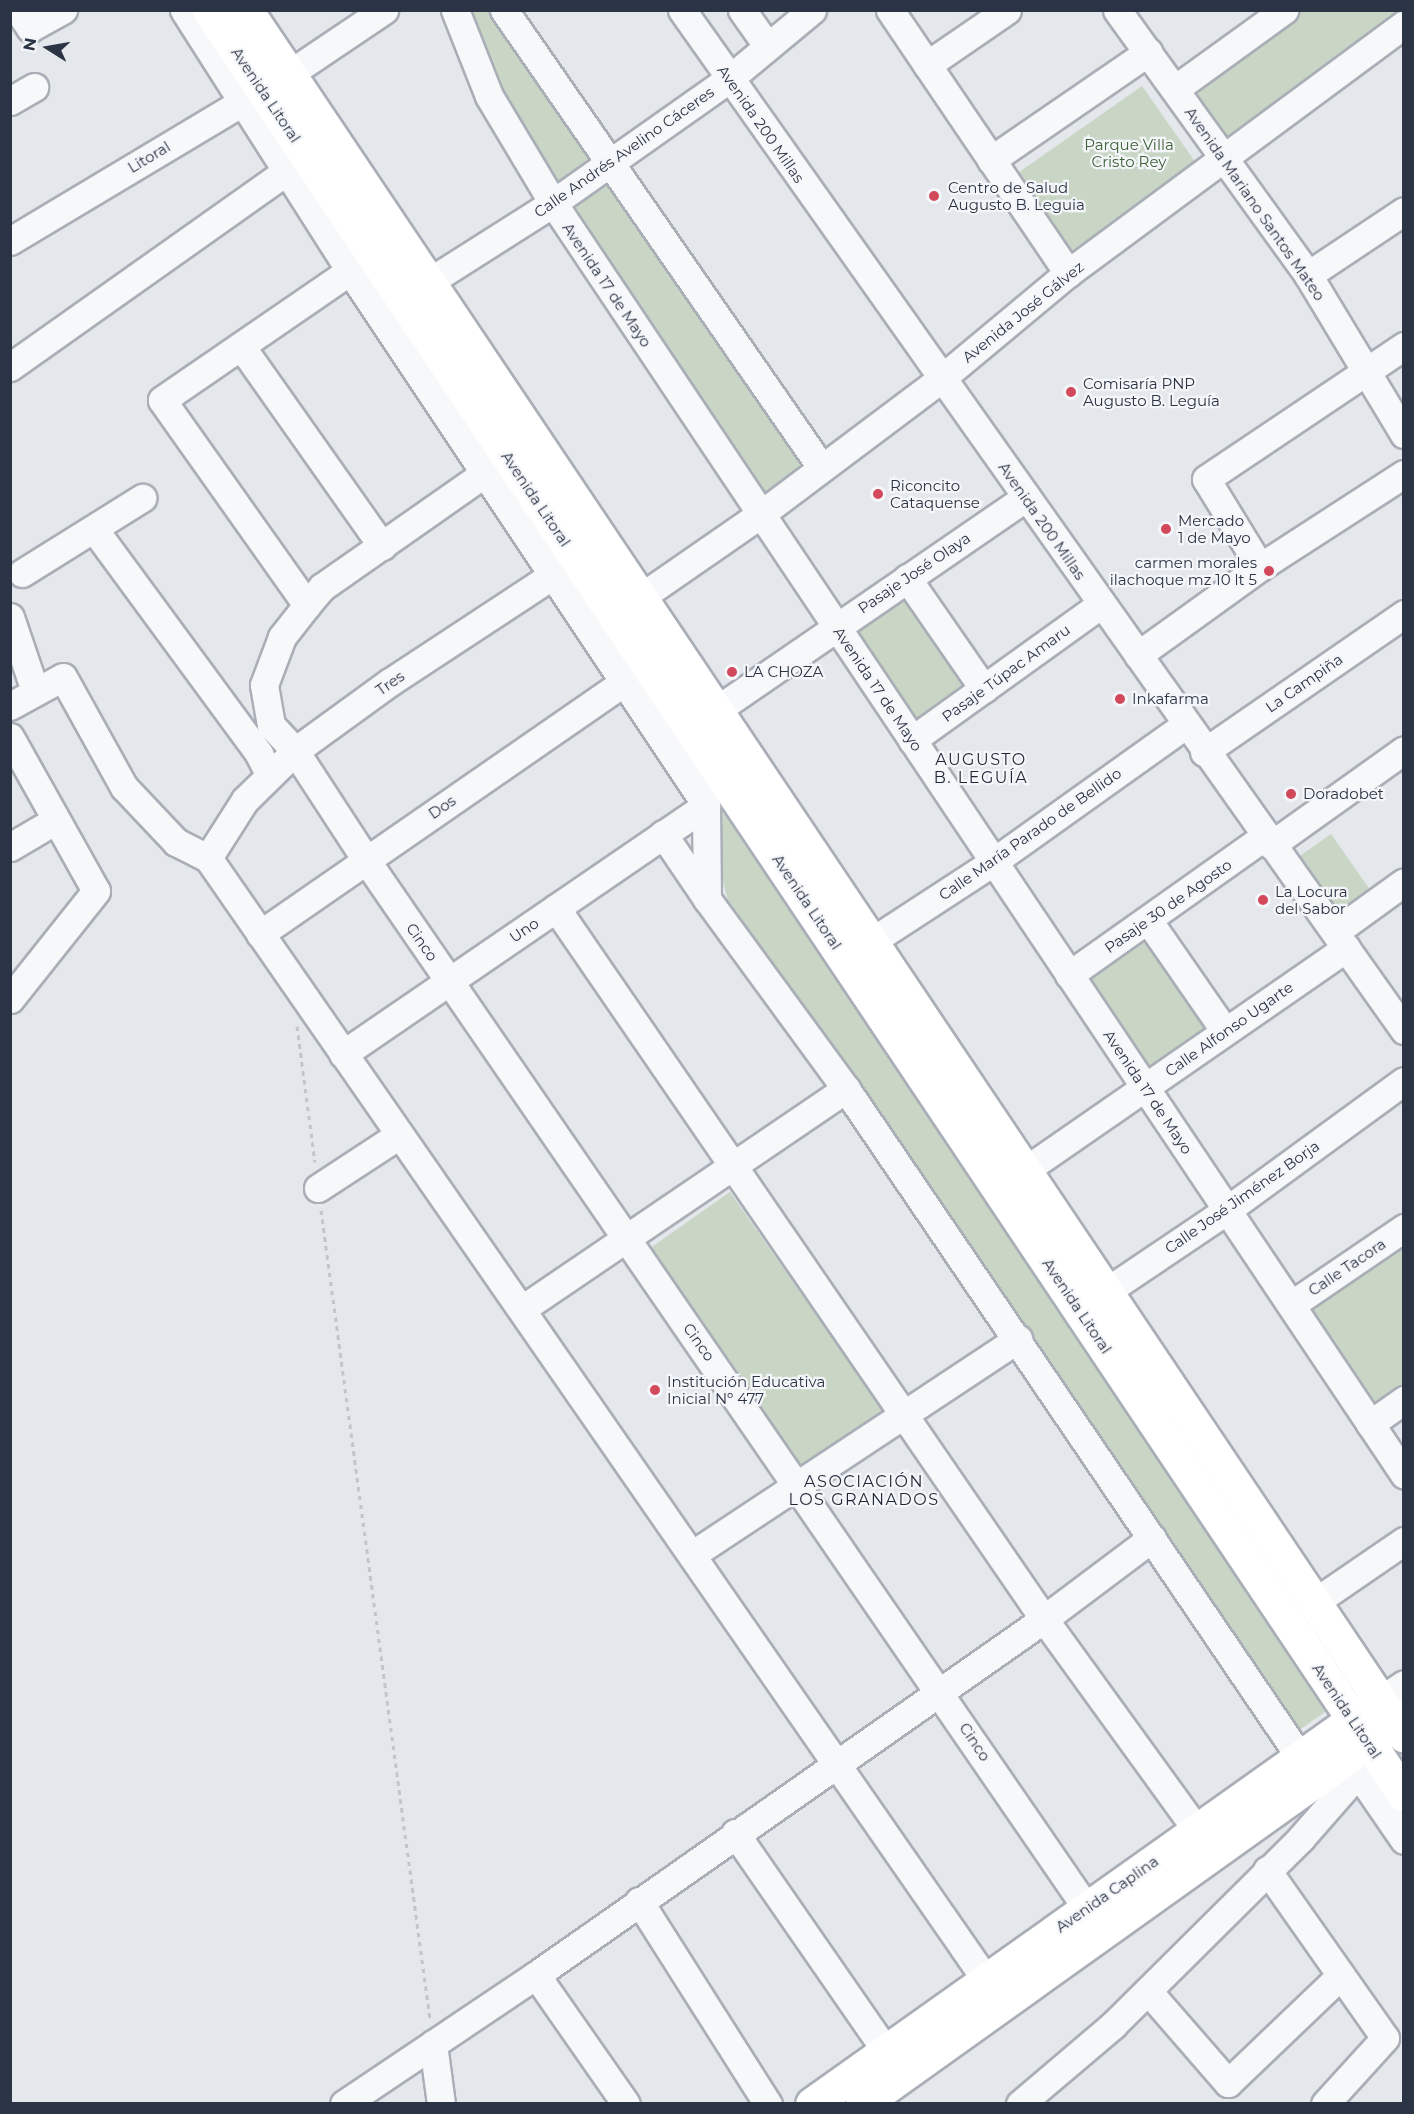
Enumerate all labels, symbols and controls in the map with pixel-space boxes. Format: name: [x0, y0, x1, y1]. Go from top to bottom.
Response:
north arrow: [18, 18, 78, 78]
text: N: [19, 36, 40, 53]
street label: Avenida Litoral: [228, 44, 304, 146]
street label: Avenida 200 Millas: [714, 62, 808, 186]
street label: Calle Andrés Avelino Cáceres: [531, 83, 717, 221]
street label: Avenida Mariano Santos Mateo: [1181, 104, 1329, 304]
park label: Parque Villa Cristo Rey: [1084, 135, 1174, 170]
street label: Litoral: [125, 137, 173, 177]
place label: Centro de Salud Augusto B. Leguia: [948, 178, 1085, 213]
marker: Centro de Salud Augusto B. Leguia: [925, 187, 943, 205]
street label: Avenida 17 de Mayo: [559, 219, 655, 351]
street label: Avenida José Gálvez: [959, 258, 1087, 366]
place label: Comisaría PNP Augusto B. Leguía: [1083, 374, 1220, 409]
marker: Comisaría PNP Augusto B. Leguía: [1064, 385, 1078, 399]
street label: Avenida Litoral: [498, 448, 574, 550]
street label: Avenida 200 Millas: [995, 459, 1089, 583]
place label: Riconcito Cataquense: [890, 476, 980, 511]
marker: Riconcito Cataquense: [871, 487, 885, 501]
place label: Mercado 1 de Mayo: [1178, 511, 1251, 546]
marker: Mercado 1 de Mayo: [1159, 522, 1173, 536]
street label: Pasaje José Olaya: [854, 529, 974, 617]
place label: carmen morales ilachoque mz 10 lt 5: [1110, 553, 1257, 588]
marker: carmen morales ilachoque mz 10 lt 5: [1262, 564, 1276, 578]
street label: Pasaje Túpac Amaru: [938, 620, 1074, 726]
street label: Avenida 17 de Mayo: [830, 623, 926, 755]
street label: La Campiña: [1262, 650, 1346, 716]
place label: LA CHOZA: [744, 663, 823, 681]
marker: LA CHOZA: [725, 665, 739, 679]
street label: Tres: [372, 667, 408, 699]
place label: Inkafarma: [1132, 690, 1209, 708]
marker: Inkafarma: [1113, 692, 1127, 706]
district label: AUGUSTO B. LEGUÍA: [934, 750, 1028, 788]
street label: Calle María Parado de Bellido: [935, 764, 1125, 904]
place label: Doradobet: [1303, 785, 1384, 803]
marker: Doradobet: [1284, 787, 1298, 801]
street label: Dos: [425, 791, 459, 823]
street label: Avenida Litoral: [769, 851, 845, 953]
street label: Pasaje 30 de Agosto: [1101, 855, 1235, 957]
place label: La Locura del Sabor: [1275, 882, 1348, 917]
marker: La Locura del Sabor: [1256, 893, 1270, 907]
street label: Uno: [506, 914, 542, 946]
street label: Cinco: [402, 919, 442, 965]
street label: Calle Alfonso Ugarte: [1161, 978, 1297, 1080]
street label: Avenida 17 de Mayo: [1100, 1026, 1196, 1158]
street label: Calle José Jiménez Borja: [1161, 1137, 1323, 1257]
street label: Calle Tacora: [1305, 1235, 1389, 1299]
street label: Avenida Litoral: [1039, 1255, 1115, 1357]
street label: Cinco: [679, 1319, 719, 1365]
place label: Institución Educativa Inicial Nº 477: [667, 1372, 825, 1407]
marker: Institución Educativa Inicial Nº 477: [648, 1383, 662, 1397]
district label: ASOCIACIÓN LOS GRANADOS: [788, 1472, 940, 1510]
street label: Avenida Litoral: [1309, 1660, 1385, 1762]
street label: Cinco: [956, 1719, 994, 1765]
street label: Avenida Caplina: [1052, 1852, 1162, 1936]

